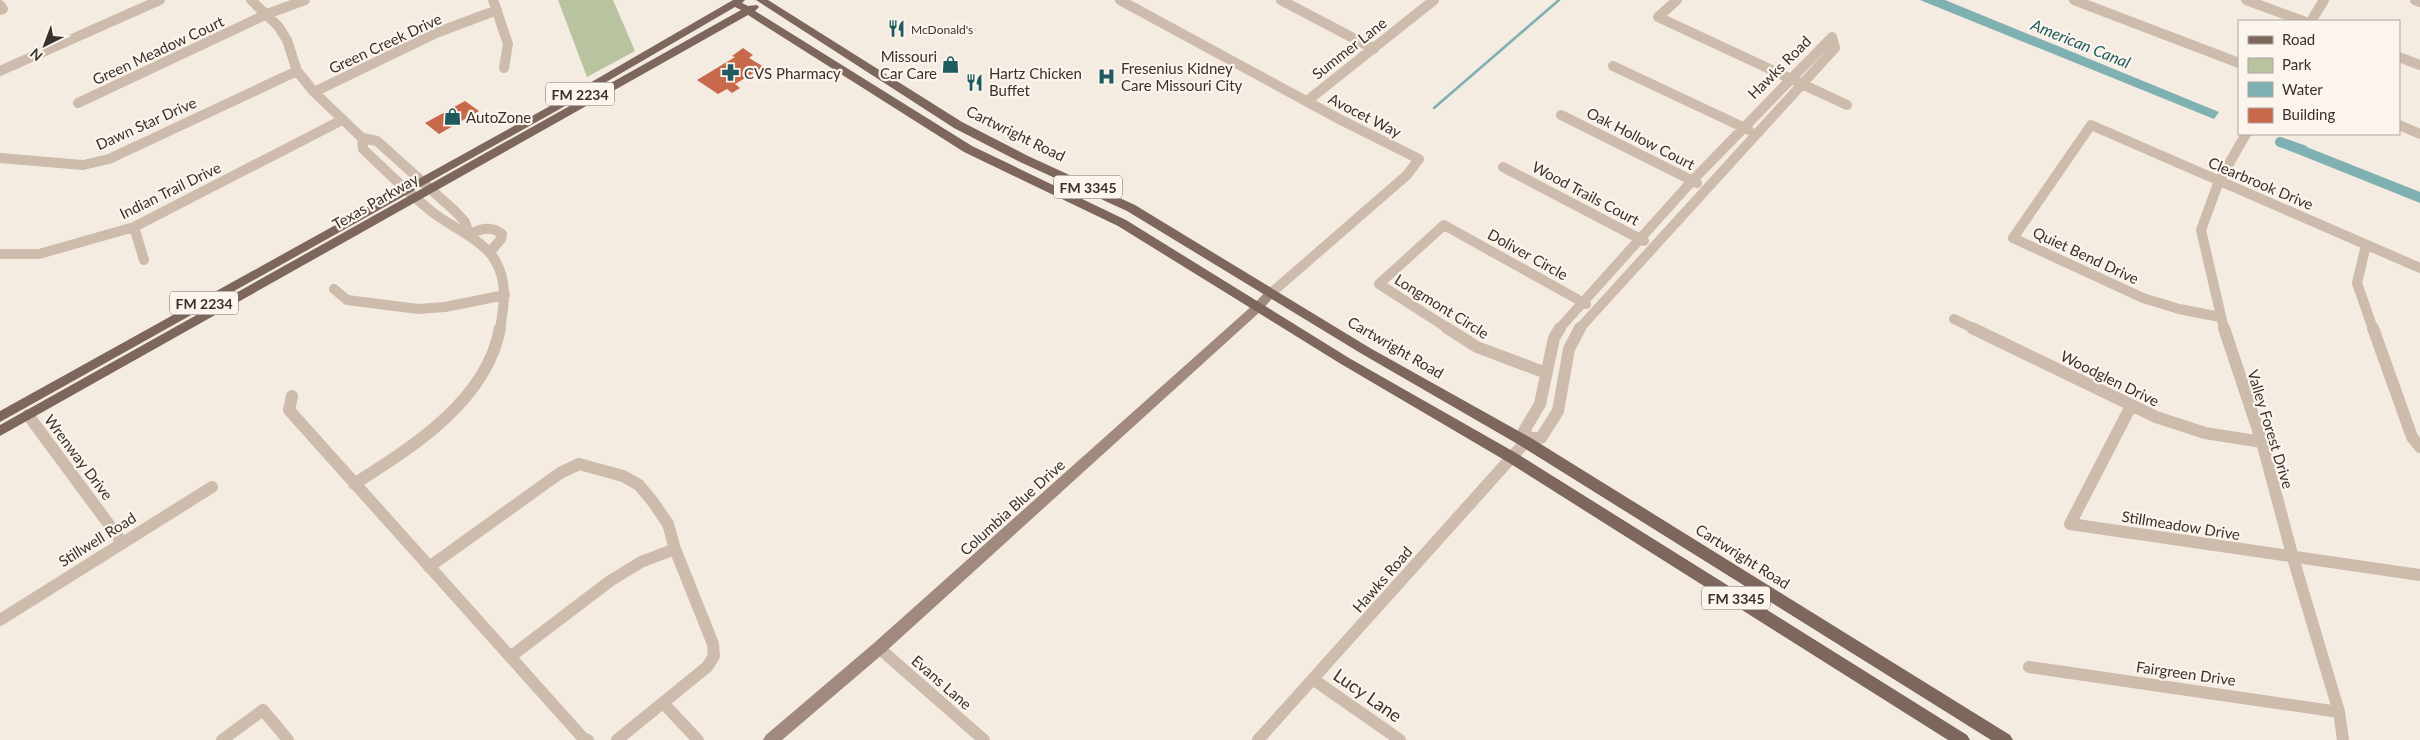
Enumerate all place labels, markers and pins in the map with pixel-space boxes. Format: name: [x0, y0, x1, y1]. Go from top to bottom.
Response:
restaurant icon: McDonald's: [887, 19, 907, 39]
place label: McDonald's: [911, 22, 973, 37]
place label: Missouri Car Care: [880, 47, 937, 82]
shop icon: Missouri Car Care: [941, 55, 961, 75]
place label: Fresenius Kidney Care Missouri City: [1121, 59, 1243, 94]
pharmacy icon: CVS Pharmacy: [720, 63, 740, 83]
place label: CVS Pharmacy: [744, 64, 841, 82]
place label: Hartz Chicken Buffet: [989, 64, 1082, 99]
hospital icon: Fresenius Kidney Care Missouri City: [1097, 67, 1117, 87]
restaurant icon: Hartz Chicken Buffet: [965, 72, 985, 92]
shop icon: AutoZone: [442, 107, 462, 127]
place label: AutoZone: [466, 108, 531, 126]

